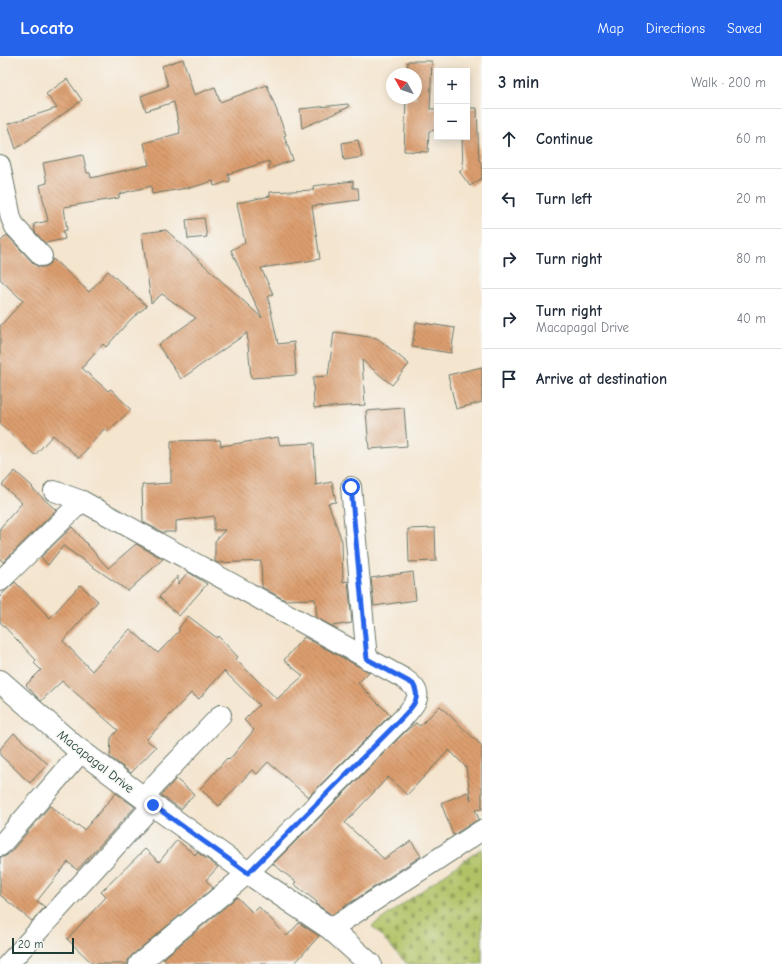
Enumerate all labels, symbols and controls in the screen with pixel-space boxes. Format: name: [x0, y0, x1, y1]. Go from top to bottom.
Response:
text: Locato: [20, 17, 74, 39]
text: Map: [597, 20, 624, 37]
text: Directions: [646, 20, 705, 37]
text: Saved: [727, 20, 762, 37]
north arrow: [386, 68, 422, 104]
map controls: [434, 68, 470, 140]
button: +: [434, 68, 470, 104]
text: 3 min: [498, 73, 539, 92]
text: Walk · 200 m: [691, 75, 766, 90]
button: −: [434, 104, 470, 140]
icon: ahead: [498, 128, 520, 150]
text: Continue: [536, 130, 593, 148]
text: 60 m: [736, 131, 766, 146]
icon: left: [498, 188, 520, 210]
text: Turn left: [536, 190, 592, 208]
text: 20 m: [736, 191, 766, 206]
icon: right: [498, 248, 520, 270]
text: Turn right: [536, 250, 602, 268]
text: 80 m: [736, 251, 766, 266]
text: Turn right: [536, 302, 602, 320]
icon: right: [498, 308, 520, 330]
text: 40 m: [737, 311, 766, 326]
text: Macapagal Drive: [536, 320, 629, 335]
icon: arrive: [498, 368, 520, 390]
text: Arrive at destination: [536, 370, 667, 388]
route start: [342, 478, 360, 496]
street label: Macapagal Drive: [54, 727, 137, 796]
route end: [144, 796, 162, 814]
scale bar: [12, 936, 74, 955]
text: 20 m: [18, 938, 43, 951]

